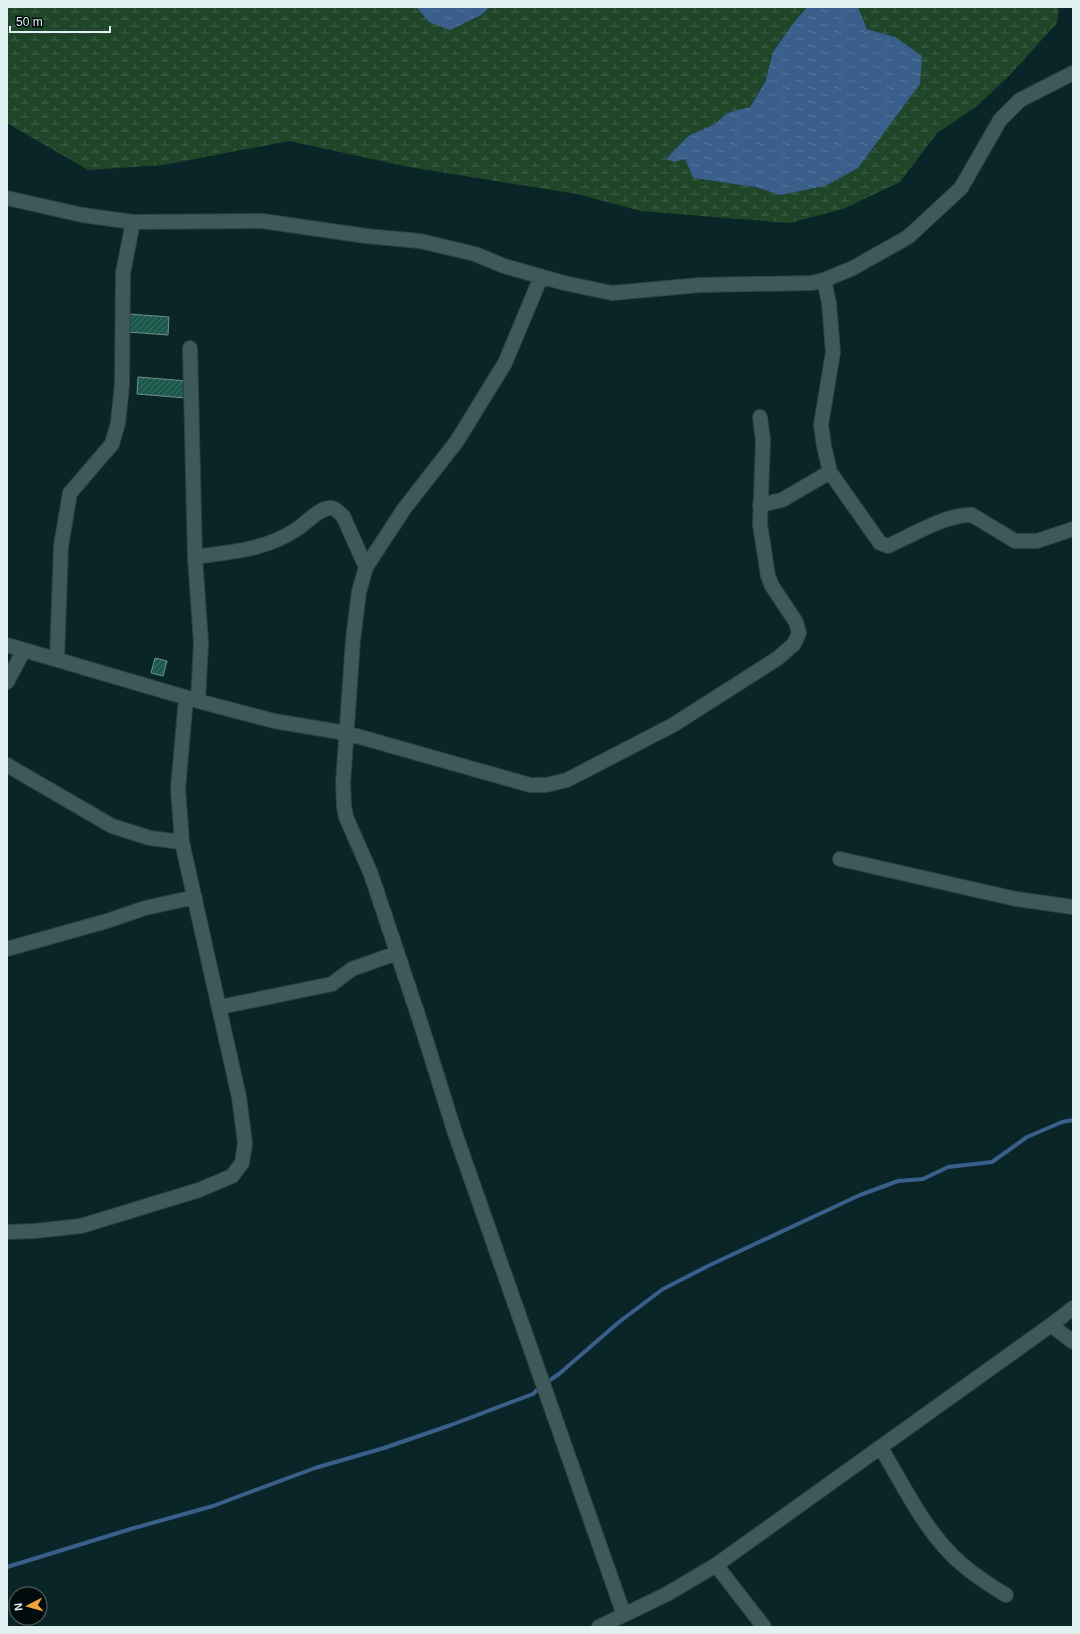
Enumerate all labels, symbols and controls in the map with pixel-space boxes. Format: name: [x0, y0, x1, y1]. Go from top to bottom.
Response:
scale bar: [10, 8, 110, 34]
text: 50 m: [16, 15, 43, 29]
north arrow: [8, 1586, 48, 1626]
text: N: [12, 1602, 24, 1612]

